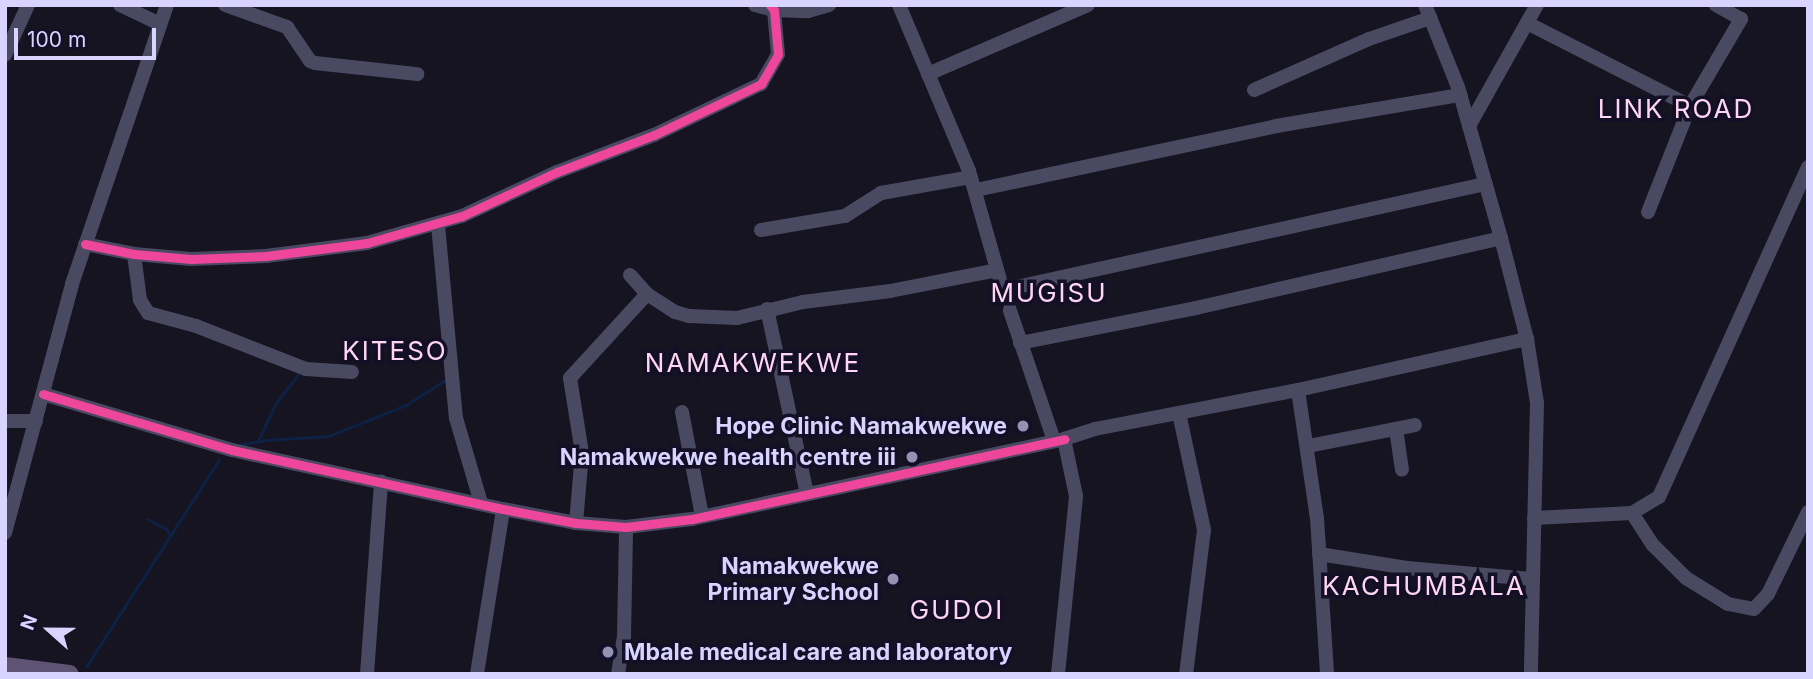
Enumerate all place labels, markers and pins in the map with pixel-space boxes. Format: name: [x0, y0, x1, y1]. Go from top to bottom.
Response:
place label: Hope Clinic Namakwekwe: [715, 412, 1007, 440]
marker: Hope Clinic Namakwekwe: [1013, 416, 1033, 436]
place label: Namakwekwe health centre iii: [560, 443, 896, 471]
marker: Namakwekwe health centre iii: [902, 447, 922, 467]
place label: Namakwekwe Primary School: [708, 552, 879, 606]
marker: Namakwekwe Primary School: [885, 571, 901, 587]
place label: Mbale medical care and laboratory: [624, 638, 1012, 666]
marker: Mbale medical care and laboratory: [598, 642, 618, 662]

